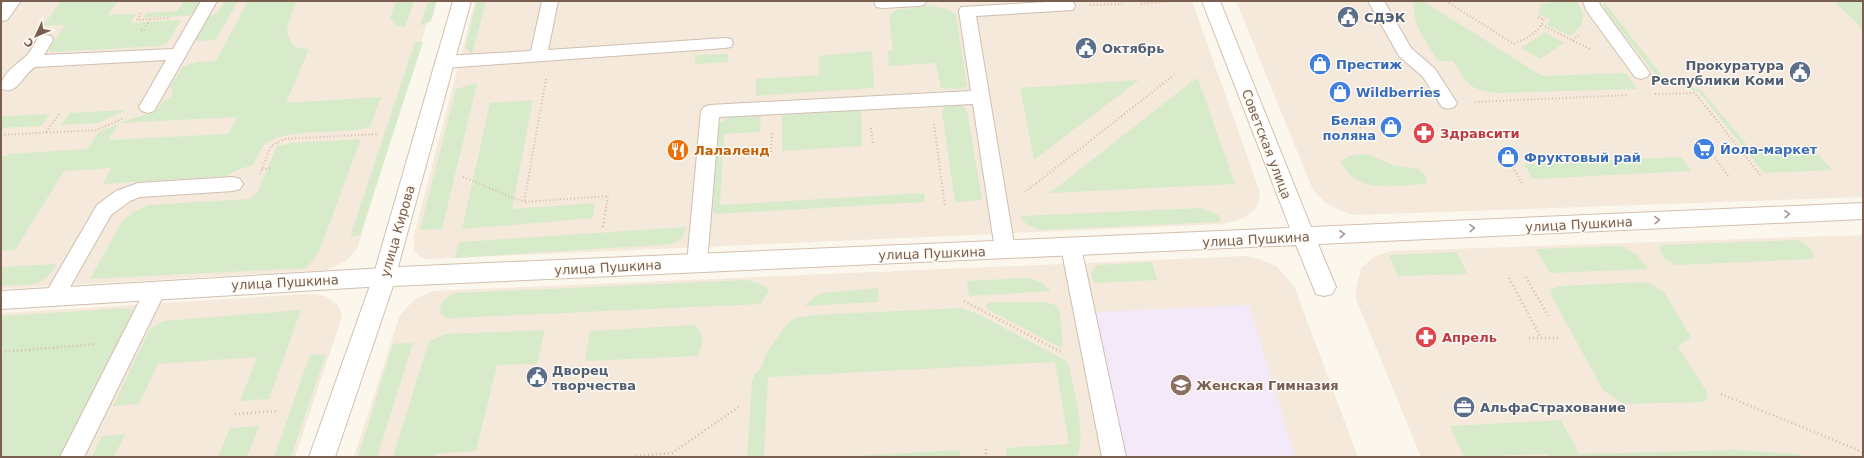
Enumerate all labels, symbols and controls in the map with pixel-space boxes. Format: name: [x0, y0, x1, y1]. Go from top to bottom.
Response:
public building icon: СДЭК: [1335, 4, 1361, 30]
place label: СДЭК: [1364, 10, 1406, 25]
north arrow: [16, 16, 56, 56]
text: С: [22, 35, 37, 50]
public building icon: Октябрь: [1073, 35, 1099, 61]
place label: Октябрь: [1102, 41, 1164, 56]
shop icon: Престиж: [1307, 51, 1333, 77]
place label: Престиж: [1336, 57, 1402, 72]
place label: Прокуратура Республики Коми: [1651, 58, 1784, 88]
public building icon: Прокуратура Республики Коми: [1787, 59, 1813, 85]
shop icon: Wildberries: [1327, 79, 1353, 105]
place label: Wildberries: [1356, 85, 1441, 100]
street label: Советская улица: [1239, 87, 1294, 201]
place label: Белая поляна: [1322, 113, 1376, 143]
shop icon: Белая поляна: [1378, 114, 1404, 140]
pharmacy icon: Здравсити: [1411, 120, 1437, 146]
place label: Здравсити: [1440, 126, 1520, 141]
supermarket icon: Йола-маркет: [1691, 136, 1717, 162]
restaurant icon: Лалаленд: [665, 137, 691, 163]
place label: Йола-маркет: [1720, 142, 1818, 157]
place label: Лалаленд: [694, 143, 770, 158]
shop icon: Фруктовый рай: [1495, 144, 1521, 170]
place label: Фруктовый рай: [1524, 150, 1641, 165]
street label: улица Кирова: [377, 183, 418, 279]
one-way arrow: [1784, 210, 1790, 218]
street label: улица Пушкина: [1525, 214, 1633, 235]
one-way arrow: [1654, 216, 1660, 224]
one-way arrow: [1469, 224, 1475, 233]
street label: улица Пушкина: [1202, 229, 1310, 250]
one-way arrow: [1339, 230, 1345, 239]
street label: улица Пушкина: [878, 244, 986, 263]
street label: улица Пушкина: [554, 257, 662, 278]
street label: улица Пушкина: [231, 272, 339, 293]
pharmacy icon: Апрель: [1413, 324, 1439, 350]
place label: Апрель: [1442, 330, 1497, 345]
place label: Дворец творчества: [552, 363, 636, 393]
public building icon: Дворец творчества: [524, 364, 550, 390]
school or university icon: Женская Гимназия: [1168, 372, 1194, 398]
place label: Женская Гимназия: [1196, 378, 1339, 393]
office icon: АльфаСтрахование: [1451, 394, 1477, 420]
place label: АльфаСтрахование: [1480, 400, 1626, 415]

